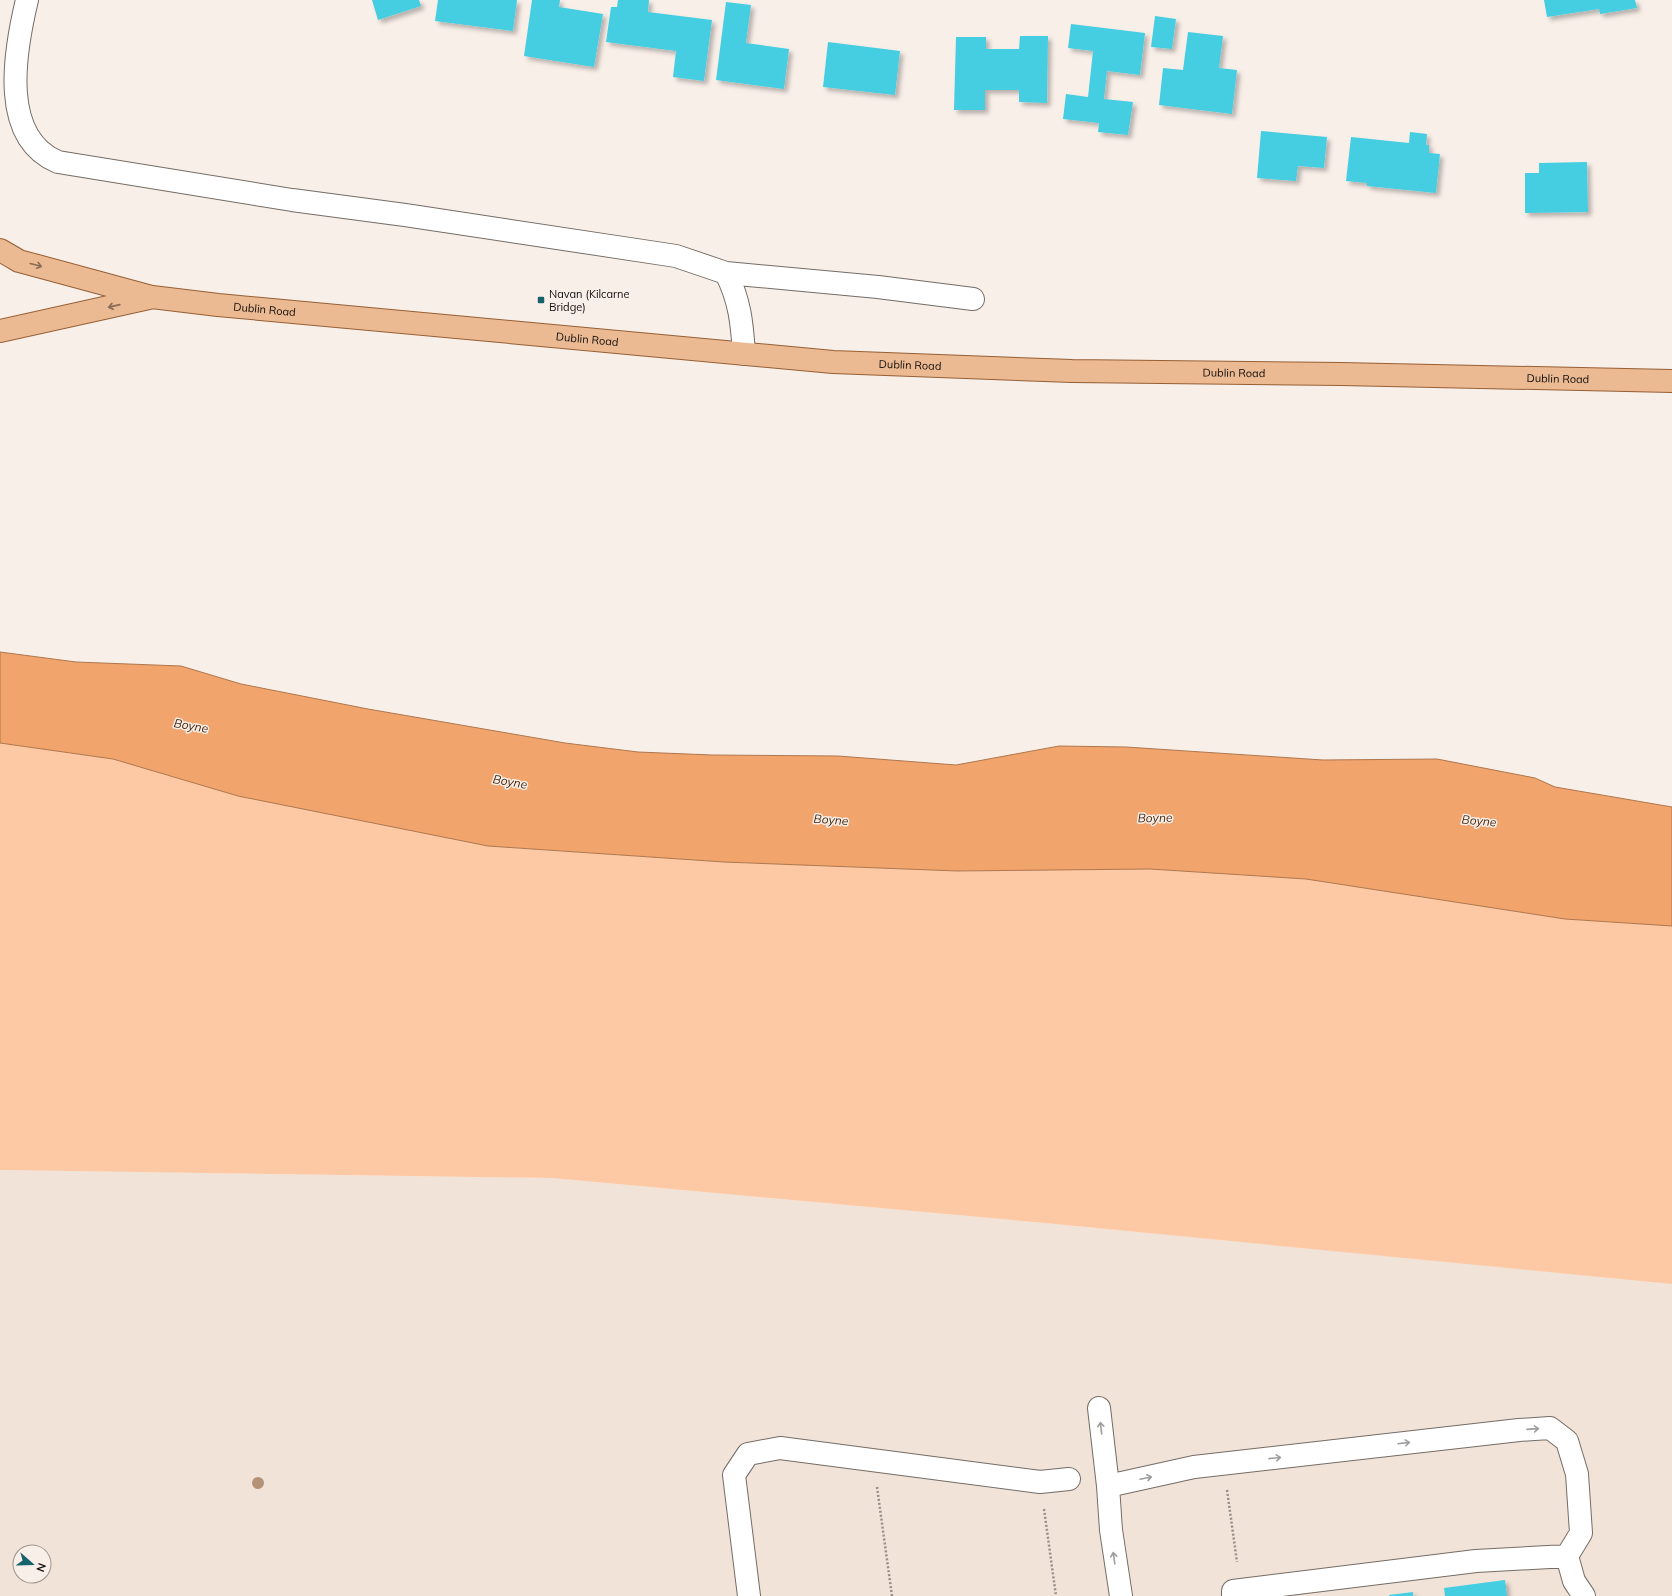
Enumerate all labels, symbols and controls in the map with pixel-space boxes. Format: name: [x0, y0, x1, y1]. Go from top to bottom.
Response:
one-way arrow: [29, 262, 42, 269]
place label: Navan (Kilcarne Bridge): [549, 287, 630, 314]
marker: Navan (Kilcarne Bridge): [536, 295, 546, 305]
street label: Dublin Road: [233, 299, 296, 319]
one-way arrow: [108, 302, 121, 310]
street label: Dublin Road: [555, 329, 619, 349]
street label: Dublin Road: [878, 357, 942, 373]
street label: Dublin Road: [1203, 365, 1265, 380]
street label: Dublin Road: [1526, 371, 1589, 386]
water label: Boyne: [173, 715, 210, 736]
water label: Boyne: [492, 771, 529, 792]
water label: Boyne: [1137, 810, 1173, 825]
water label: Boyne: [813, 811, 849, 828]
water label: Boyne: [1461, 812, 1498, 830]
one-way arrow: [1097, 1422, 1105, 1435]
one-way arrow: [1526, 1426, 1539, 1433]
one-way arrow: [1397, 1440, 1410, 1447]
one-way arrow: [1268, 1454, 1281, 1462]
one-way arrow: [1140, 1473, 1153, 1481]
north arrow: [12, 1544, 52, 1584]
one-way arrow: [1110, 1552, 1118, 1565]
text: N: [33, 1561, 49, 1574]

